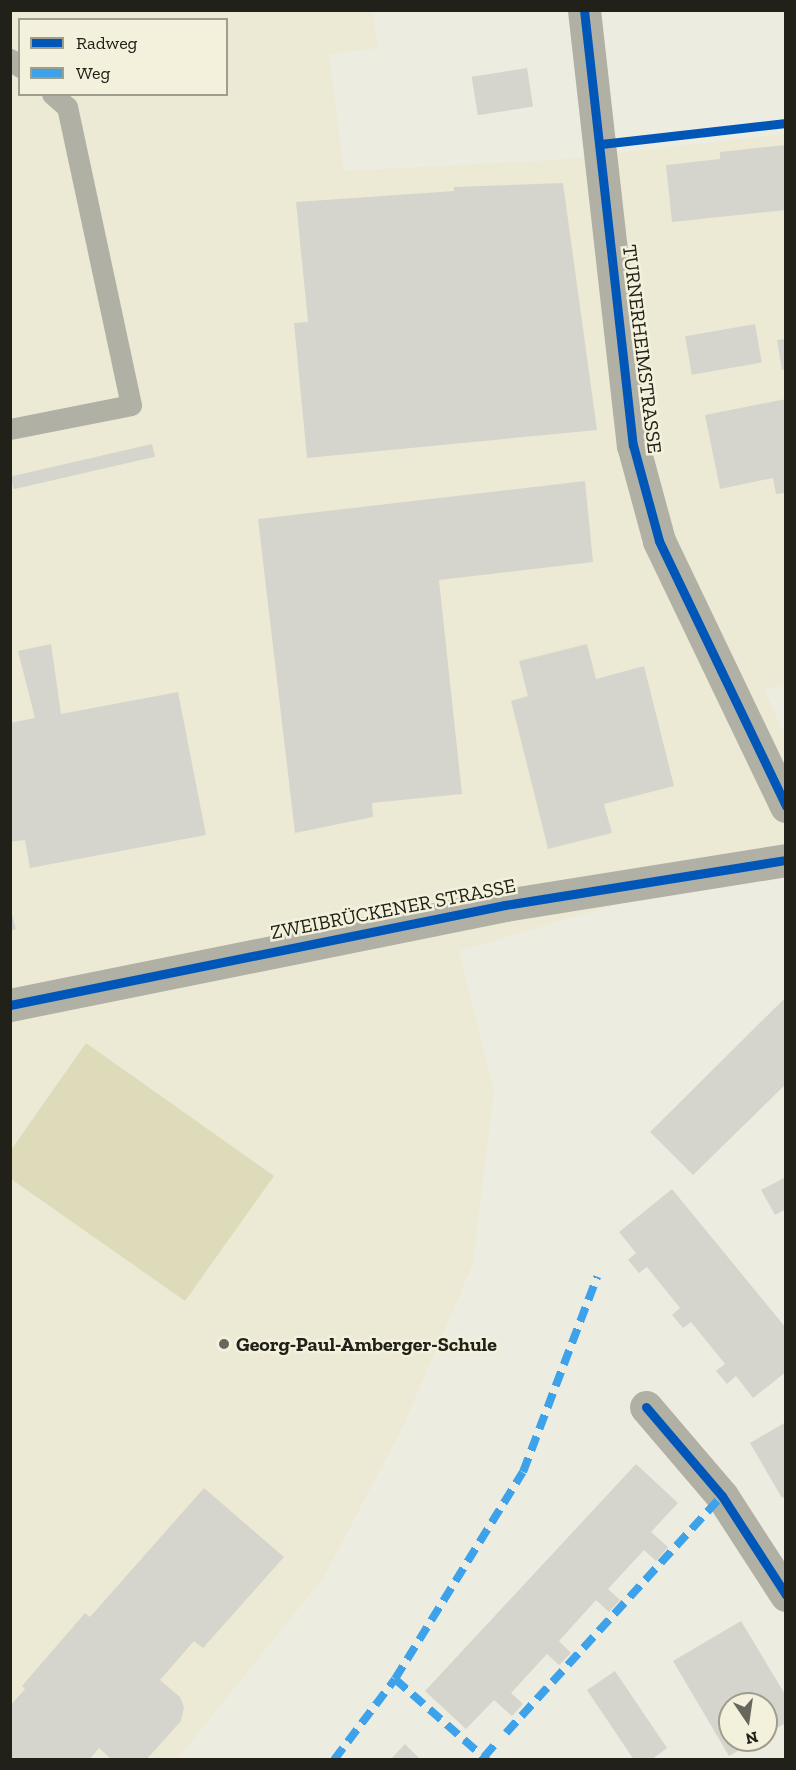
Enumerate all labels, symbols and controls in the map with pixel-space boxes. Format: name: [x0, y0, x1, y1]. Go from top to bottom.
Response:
legend: [18, 18, 228, 96]
text: Radweg: [76, 32, 137, 54]
text: Weg: [76, 62, 110, 84]
street label: TURNERHEIMSTRASSE: [617, 243, 667, 455]
street label: ZWEIBRÜCKENER STRASSE: [269, 873, 517, 945]
place label: Georg-Paul-Amberger-Schule: [236, 1332, 497, 1356]
marker: Georg-Paul-Amberger-Schule: [217, 1337, 231, 1351]
north arrow: [718, 1692, 778, 1752]
text: N: [744, 1727, 760, 1749]

